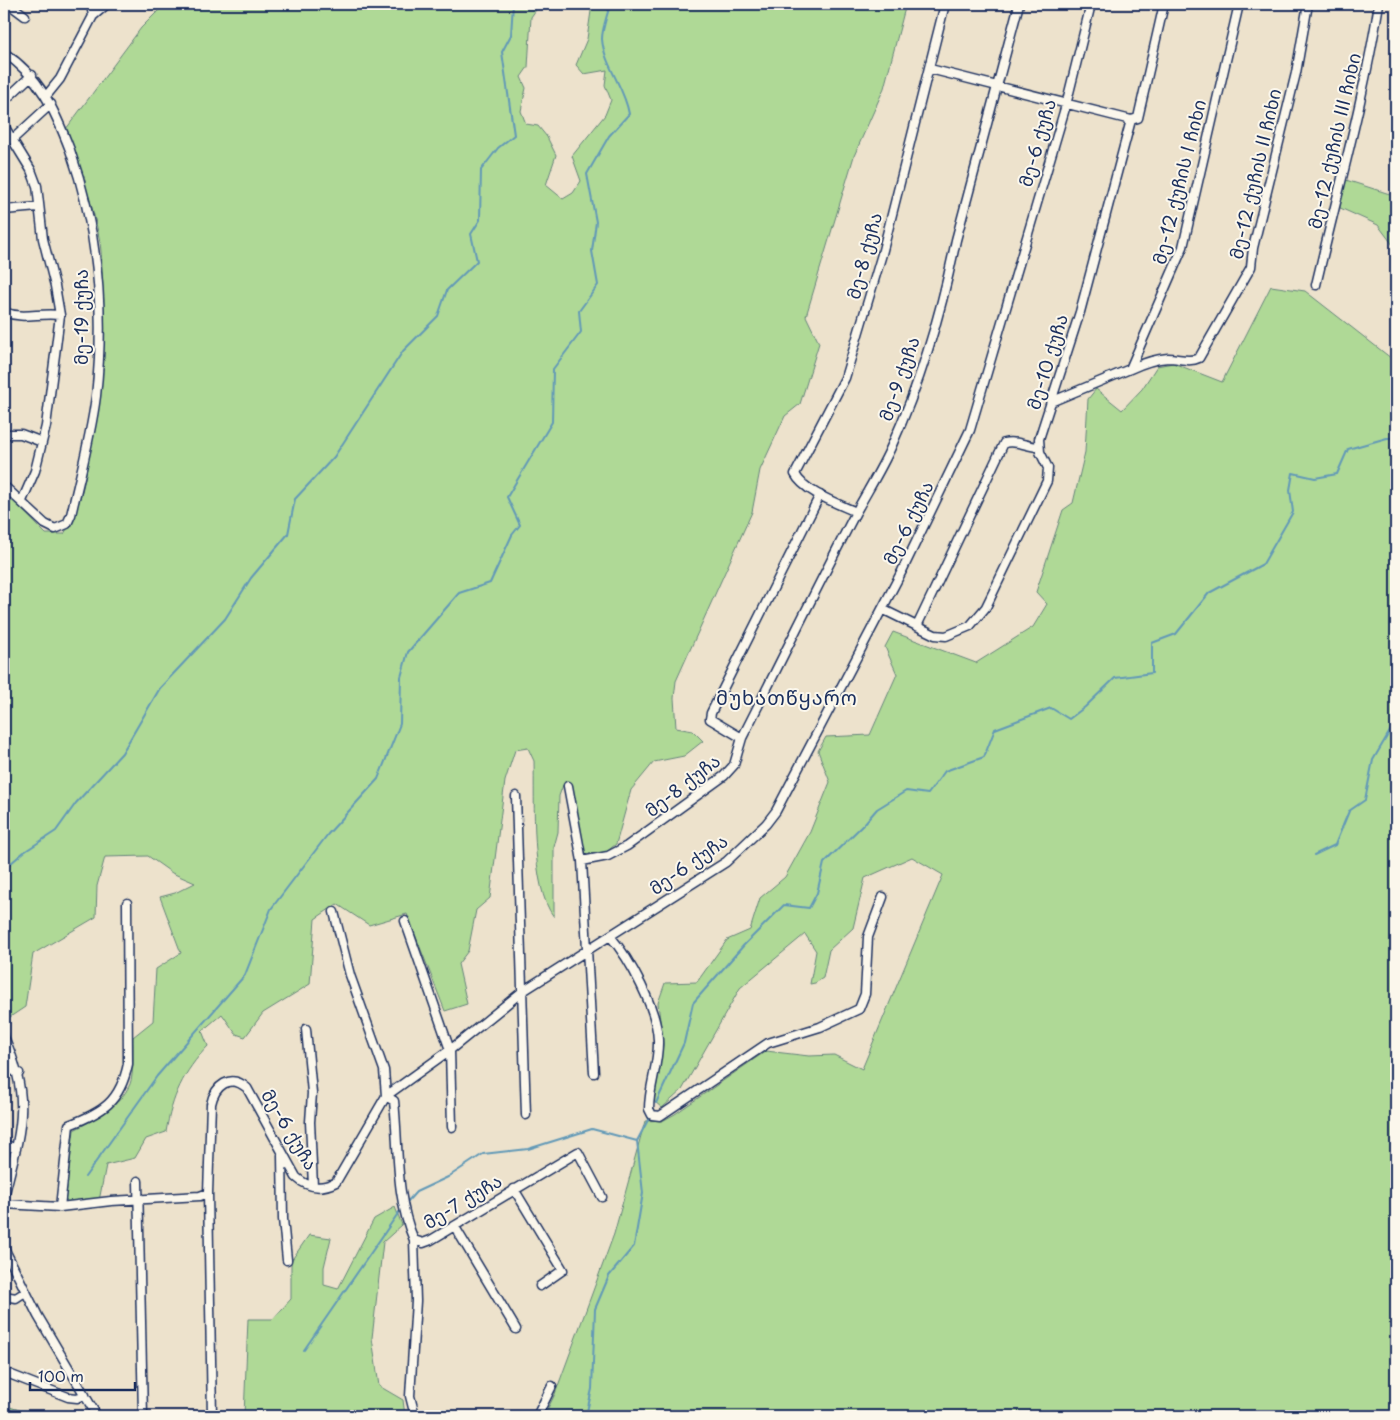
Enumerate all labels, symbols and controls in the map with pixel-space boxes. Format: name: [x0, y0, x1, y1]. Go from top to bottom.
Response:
street label: მე-12 ქუჩის III ჩიხი: [1300, 50, 1367, 231]
street label: მე-12 ქუჩის II ჩიხი: [1222, 86, 1287, 262]
street label: მე-6 ქუჩა: [1011, 95, 1062, 190]
street label: მე-12 ქუჩის I ჩიხი: [1145, 96, 1212, 267]
street label: მე-8 ქუჩა: [839, 209, 888, 302]
street label: მე-19 ქუჩა: [67, 269, 94, 365]
street label: მე-10 ქუჩა: [1019, 310, 1074, 413]
street label: მე-9 ქუჩა: [872, 333, 926, 424]
street label: მე-6 ქუჩა: [876, 476, 940, 569]
district label: მუხათწყარო: [716, 682, 858, 712]
street label: მე-8 ქუჩა: [639, 747, 725, 823]
street label: მე-6 ქუჩა: [643, 827, 733, 901]
street label: მე-6 ქუჩა: [255, 1084, 325, 1175]
street label: მე-7 ქუჩა: [418, 1167, 507, 1235]
scale bar: [30, 1360, 135, 1392]
text: 100 m: [38, 1364, 84, 1387]

